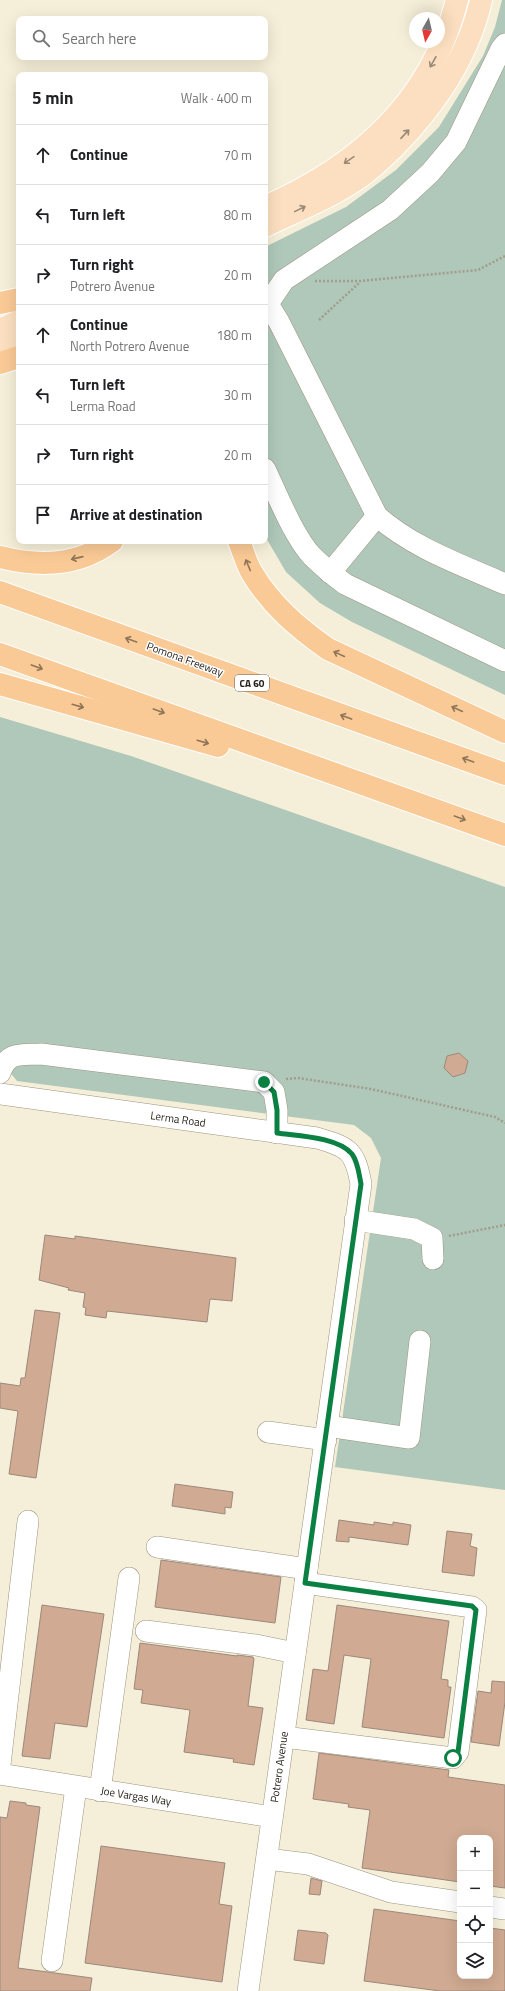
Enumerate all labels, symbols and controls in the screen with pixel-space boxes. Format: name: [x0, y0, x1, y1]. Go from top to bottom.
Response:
north arrow: [409, 12, 445, 48]
search box: [16, 16, 268, 60]
icon: search: [30, 27, 52, 49]
text: Search here: [62, 27, 136, 50]
one-way arrow: [428, 56, 436, 68]
text: 5 min: [32, 85, 73, 111]
text: Walk · 400 m: [181, 88, 252, 108]
one-way arrow: [400, 129, 410, 139]
text: Continue: [70, 143, 128, 166]
icon: ahead: [32, 144, 54, 166]
text: 70 m: [224, 145, 252, 165]
one-way arrow: [344, 156, 355, 164]
text: Turn left: [70, 203, 125, 226]
icon: left: [32, 204, 54, 226]
text: 80 m: [224, 205, 252, 225]
one-way arrow: [294, 205, 306, 212]
text: Turn right: [70, 253, 134, 276]
icon: right: [32, 264, 54, 286]
text: 20 m: [224, 265, 252, 285]
text: Potrero Avenue: [70, 276, 155, 296]
text: Continue: [70, 313, 128, 336]
icon: ahead: [32, 324, 54, 346]
text: 180 m: [216, 325, 252, 345]
text: North Potrero Avenue: [70, 336, 189, 356]
text: Turn left: [70, 373, 125, 396]
icon: left: [32, 384, 54, 406]
text: 30 m: [224, 385, 252, 405]
text: Lerma Road: [70, 396, 136, 416]
text: Turn right: [70, 443, 134, 466]
icon: right: [32, 444, 54, 466]
text: 20 m: [224, 445, 252, 465]
text: Arrive at destination: [70, 503, 203, 526]
icon: arrive: [32, 504, 54, 526]
one-way arrow: [71, 555, 84, 563]
one-way arrow: [244, 559, 252, 571]
one-way arrow: [125, 636, 138, 643]
street label: Pomona Freeway: [144, 638, 226, 681]
one-way arrow: [334, 650, 346, 657]
one-way arrow: [30, 664, 42, 672]
road number: CA 60: [235, 675, 269, 691]
one-way arrow: [71, 703, 84, 710]
one-way arrow: [451, 705, 463, 712]
one-way arrow: [153, 707, 165, 715]
one-way arrow: [340, 712, 352, 720]
one-way arrow: [196, 739, 209, 746]
one-way arrow: [463, 756, 475, 764]
one-way arrow: [453, 815, 466, 822]
route end: [255, 1073, 273, 1091]
street label: Lerma Road: [149, 1107, 207, 1131]
street label: Potrero Avenue: [266, 1730, 292, 1804]
route start: [444, 1749, 462, 1767]
street label: Joe Vargas Way: [100, 1783, 173, 1810]
map controls: [457, 1835, 493, 1979]
button: +: [457, 1835, 493, 1871]
button: −: [457, 1871, 493, 1907]
button: locate: [457, 1907, 493, 1943]
button: layers: [457, 1943, 493, 1979]

